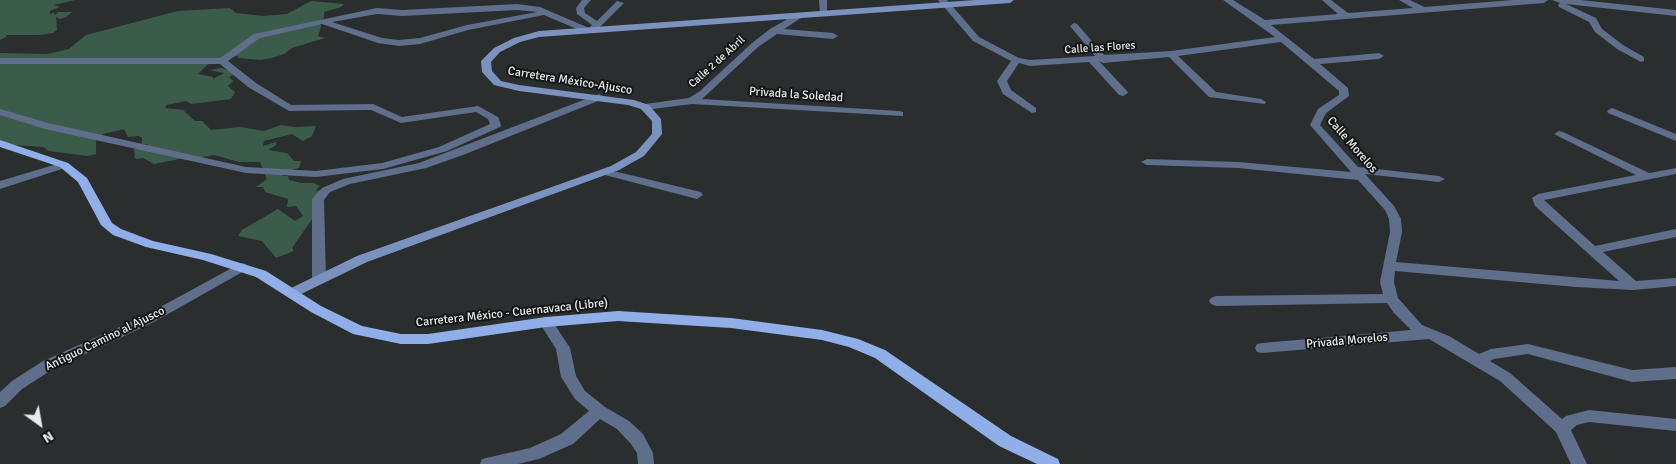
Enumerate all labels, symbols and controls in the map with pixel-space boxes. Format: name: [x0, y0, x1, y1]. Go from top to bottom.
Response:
street label: Calle 2 de Abril: [686, 33, 748, 91]
street label: Calle las Flores: [1064, 39, 1136, 57]
street label: Carretera México-Ajusco: [507, 64, 633, 98]
street label: Privada la Soledad: [748, 85, 844, 105]
street label: Calle Morelos: [1324, 114, 1380, 176]
street label: Carretera México - Cuernavaca (Libre): [415, 296, 609, 330]
street label: Antiguo Camino al Ajusco: [43, 304, 167, 374]
street label: Privada Morelos: [1306, 330, 1388, 352]
north arrow: [15, 399, 65, 449]
text: N: [40, 427, 57, 447]

